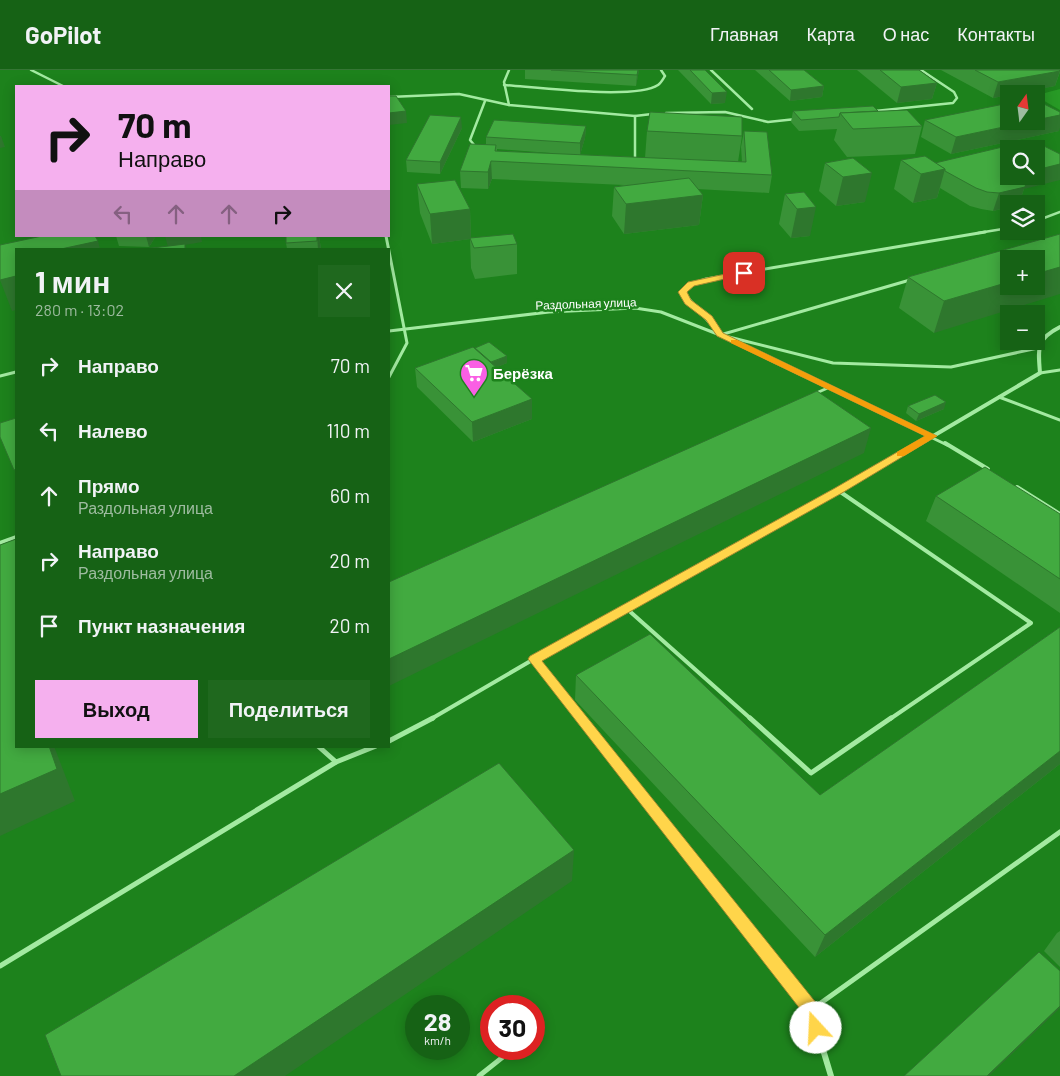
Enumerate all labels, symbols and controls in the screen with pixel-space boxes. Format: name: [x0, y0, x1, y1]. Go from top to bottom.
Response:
text: GoPilot: [25, 20, 102, 49]
text: Главная: [710, 23, 779, 45]
text: Карта: [807, 23, 855, 45]
text: О нас: [883, 23, 929, 45]
text: Контакты: [957, 23, 1035, 45]
north arrow: [1000, 85, 1045, 130]
map controls: [1000, 85, 1045, 350]
text: 70 m: [118, 103, 192, 145]
icon: right: [35, 105, 100, 170]
button: search: [1000, 140, 1045, 185]
text: Направо: [118, 145, 206, 171]
button: layers: [1000, 195, 1045, 240]
icon: left: [109, 200, 137, 228]
icon: ahead: [162, 200, 190, 228]
icon: ahead: [215, 200, 243, 228]
icon: right: [268, 200, 296, 228]
button: +: [1000, 250, 1045, 295]
pin: [723, 252, 765, 294]
icon: arrive: [730, 259, 758, 287]
text: 1 мин: [35, 263, 110, 299]
button: close: [318, 265, 370, 317]
street label: Раздольная улица: [535, 294, 637, 313]
text: 280 m · 13:02: [35, 300, 124, 319]
button: −: [1000, 305, 1045, 350]
icon: right: [35, 352, 63, 380]
text: Направо: [78, 354, 159, 377]
text: 70 m: [331, 354, 370, 377]
supermarket icon: Берёзка: [459, 358, 489, 397]
place label: Берёзка: [493, 364, 554, 382]
icon: left: [35, 417, 63, 445]
text: Налево: [78, 419, 148, 442]
text: 110 m: [326, 419, 370, 442]
text: Прямо: [78, 474, 140, 497]
icon: ahead: [35, 482, 63, 510]
text: 60 m: [330, 484, 370, 507]
text: Раздольная улица: [78, 498, 213, 517]
text: Направо: [78, 539, 159, 562]
icon: right: [35, 547, 63, 575]
text: 20 m: [330, 549, 370, 572]
text: Раздольная улица: [78, 563, 213, 582]
icon: arrive: [35, 612, 63, 640]
text: Пункт назначения: [78, 614, 245, 637]
text: 20 m: [330, 614, 370, 637]
button: Выход: [35, 680, 198, 738]
button: Поделиться: [208, 680, 370, 738]
speed limit sign: 30: [480, 995, 545, 1060]
position arrow: [789, 1001, 841, 1053]
text: 28: [424, 1006, 451, 1036]
text: km/h: [424, 1033, 451, 1047]

